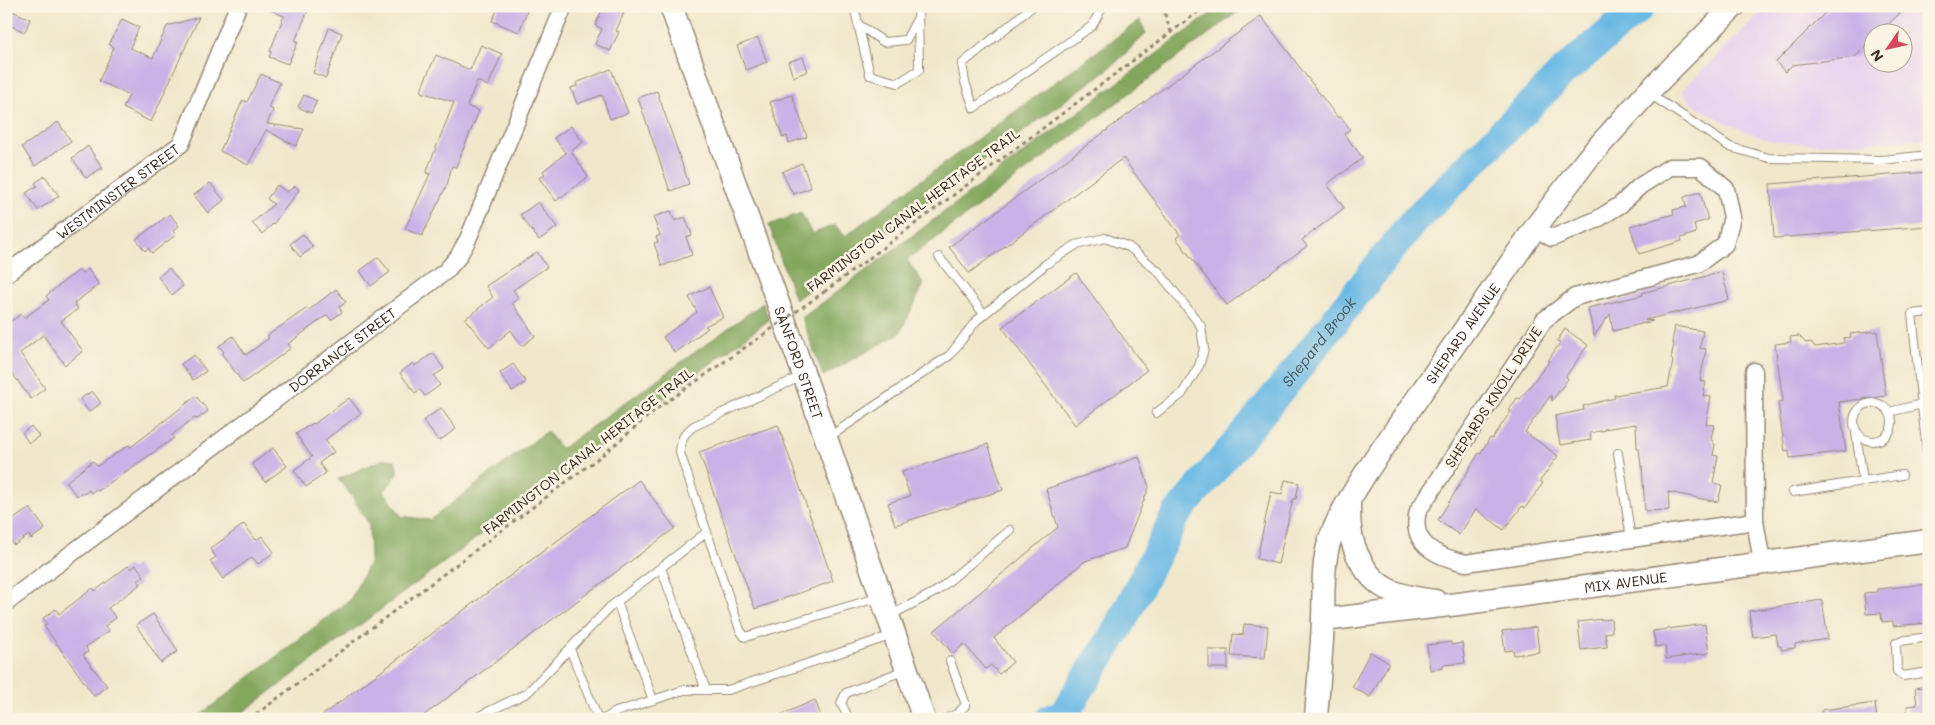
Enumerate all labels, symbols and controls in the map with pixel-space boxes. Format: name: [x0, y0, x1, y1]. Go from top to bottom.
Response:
north arrow: [1862, 22, 1912, 72]
text: N: [1866, 46, 1888, 65]
street label: FARMINGTON CANAL HERITAGE TRAIL: [803, 123, 1024, 296]
street label: WESTMINSTER STREET: [52, 139, 183, 243]
street label: SHEPARD AVENUE: [1421, 279, 1504, 387]
water label: Shepard Brook: [1277, 292, 1361, 391]
street label: DORRANCE STREET: [285, 303, 400, 396]
street label: SANFORD STREET: [770, 304, 828, 422]
street label: SHEPARDS KNOLL DRIVE: [1440, 323, 1546, 471]
street label: FARMINGTON CANAL HERITAGE TRAIL: [479, 363, 697, 539]
street label: MIX AVENUE: [1583, 567, 1668, 597]

